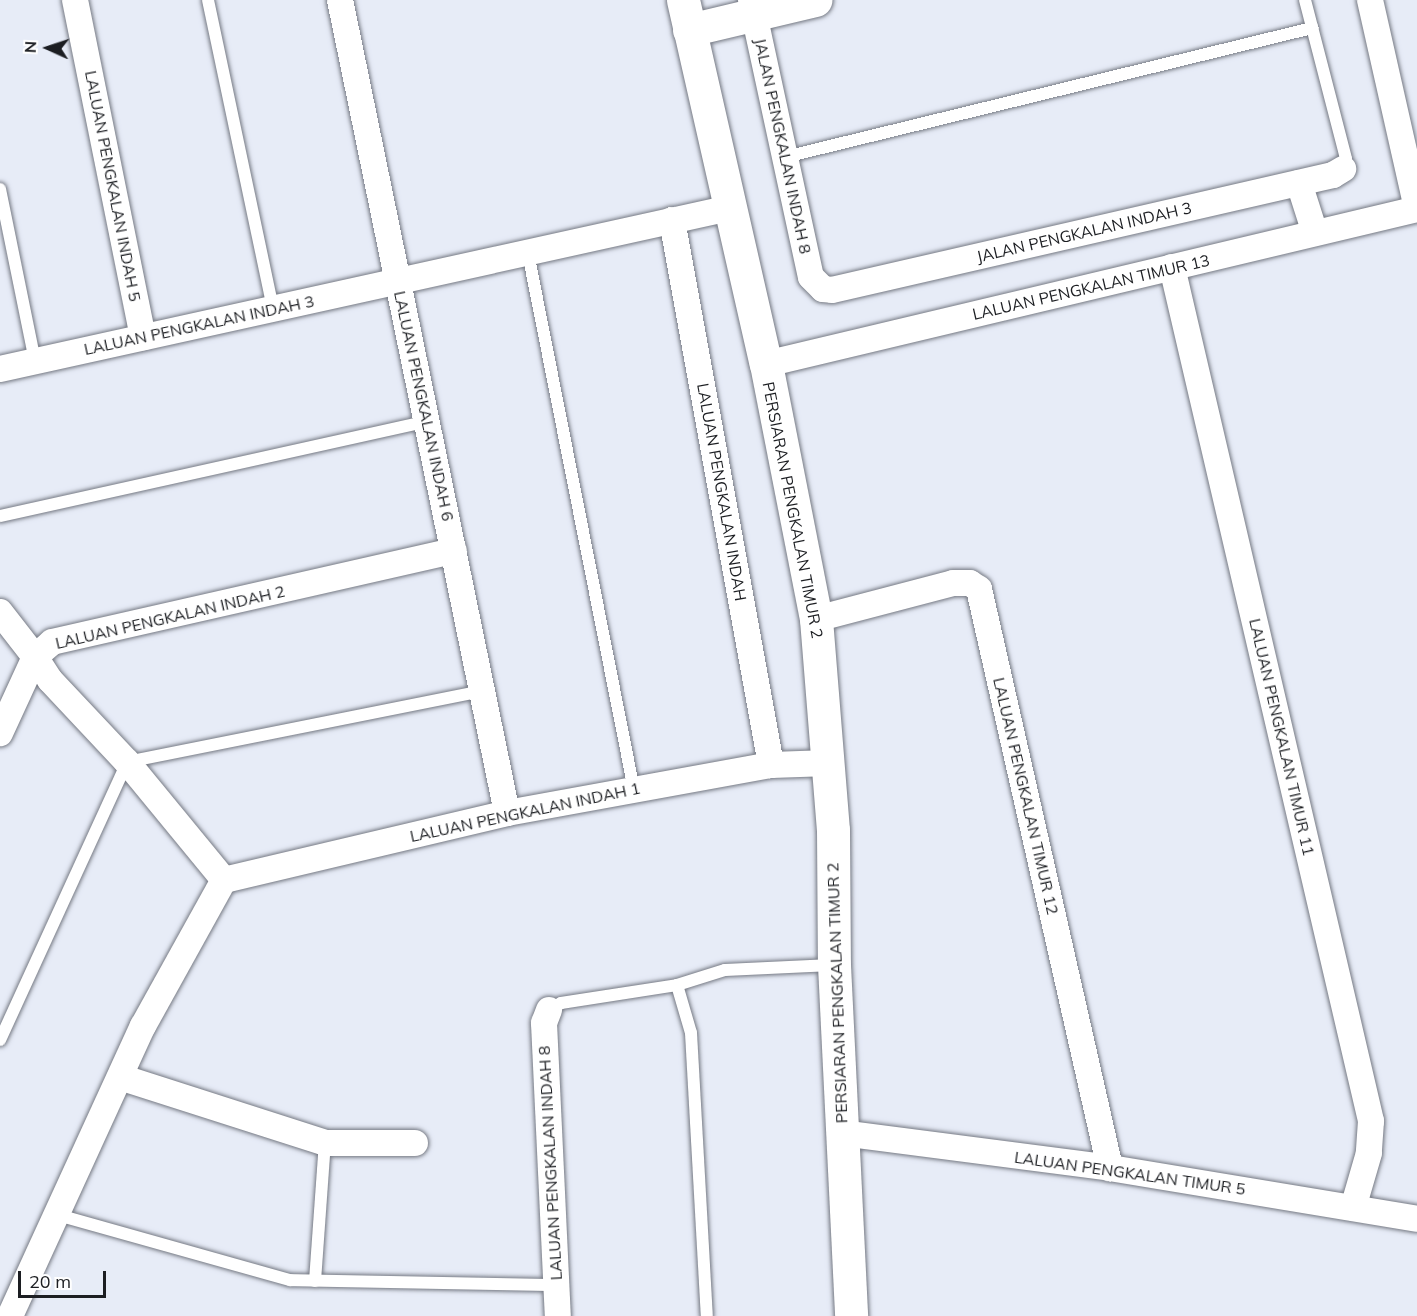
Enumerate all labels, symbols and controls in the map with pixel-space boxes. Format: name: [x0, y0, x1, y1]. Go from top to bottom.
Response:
north arrow: [18, 18, 78, 78]
street label: JALAN PENGKALAN INDAH 8: [751, 36, 815, 256]
text: N: [20, 40, 40, 54]
street label: LALUAN PENGKALAN INDAH 5: [81, 69, 145, 303]
street label: JALAN PENGKALAN INDAH 3: [975, 198, 1193, 266]
street label: LALUAN PENGKALAN TIMUR 13: [971, 250, 1211, 324]
street label: LALUAN PENGKALAN INDAH 6: [390, 289, 458, 523]
street label: LALUAN PENGKALAN INDAH 3: [82, 291, 316, 359]
street label: PERSIARAN PENGKALAN TIMUR 2: [759, 380, 827, 640]
street label: LALUAN PENGKALAN INDAH: [693, 382, 751, 602]
street label: LALUAN PENGKALAN INDAH 2: [53, 581, 287, 653]
street label: LALUAN PENGKALAN TIMUR 11: [1245, 617, 1319, 857]
street label: LALUAN PENGKALAN TIMUR 12: [989, 676, 1063, 916]
street label: LALUAN PENGKALAN INDAH 1: [408, 778, 642, 846]
street label: PERSIARAN PENGKALAN TIMUR 2: [823, 862, 851, 1124]
street label: LALUAN PENGKALAN INDAH 8: [534, 1045, 566, 1281]
street label: LALUAN PENGKALAN TIMUR 5: [1013, 1147, 1247, 1199]
scale bar: [21, 1259, 110, 1297]
text: 20 m: [29, 1270, 71, 1293]

